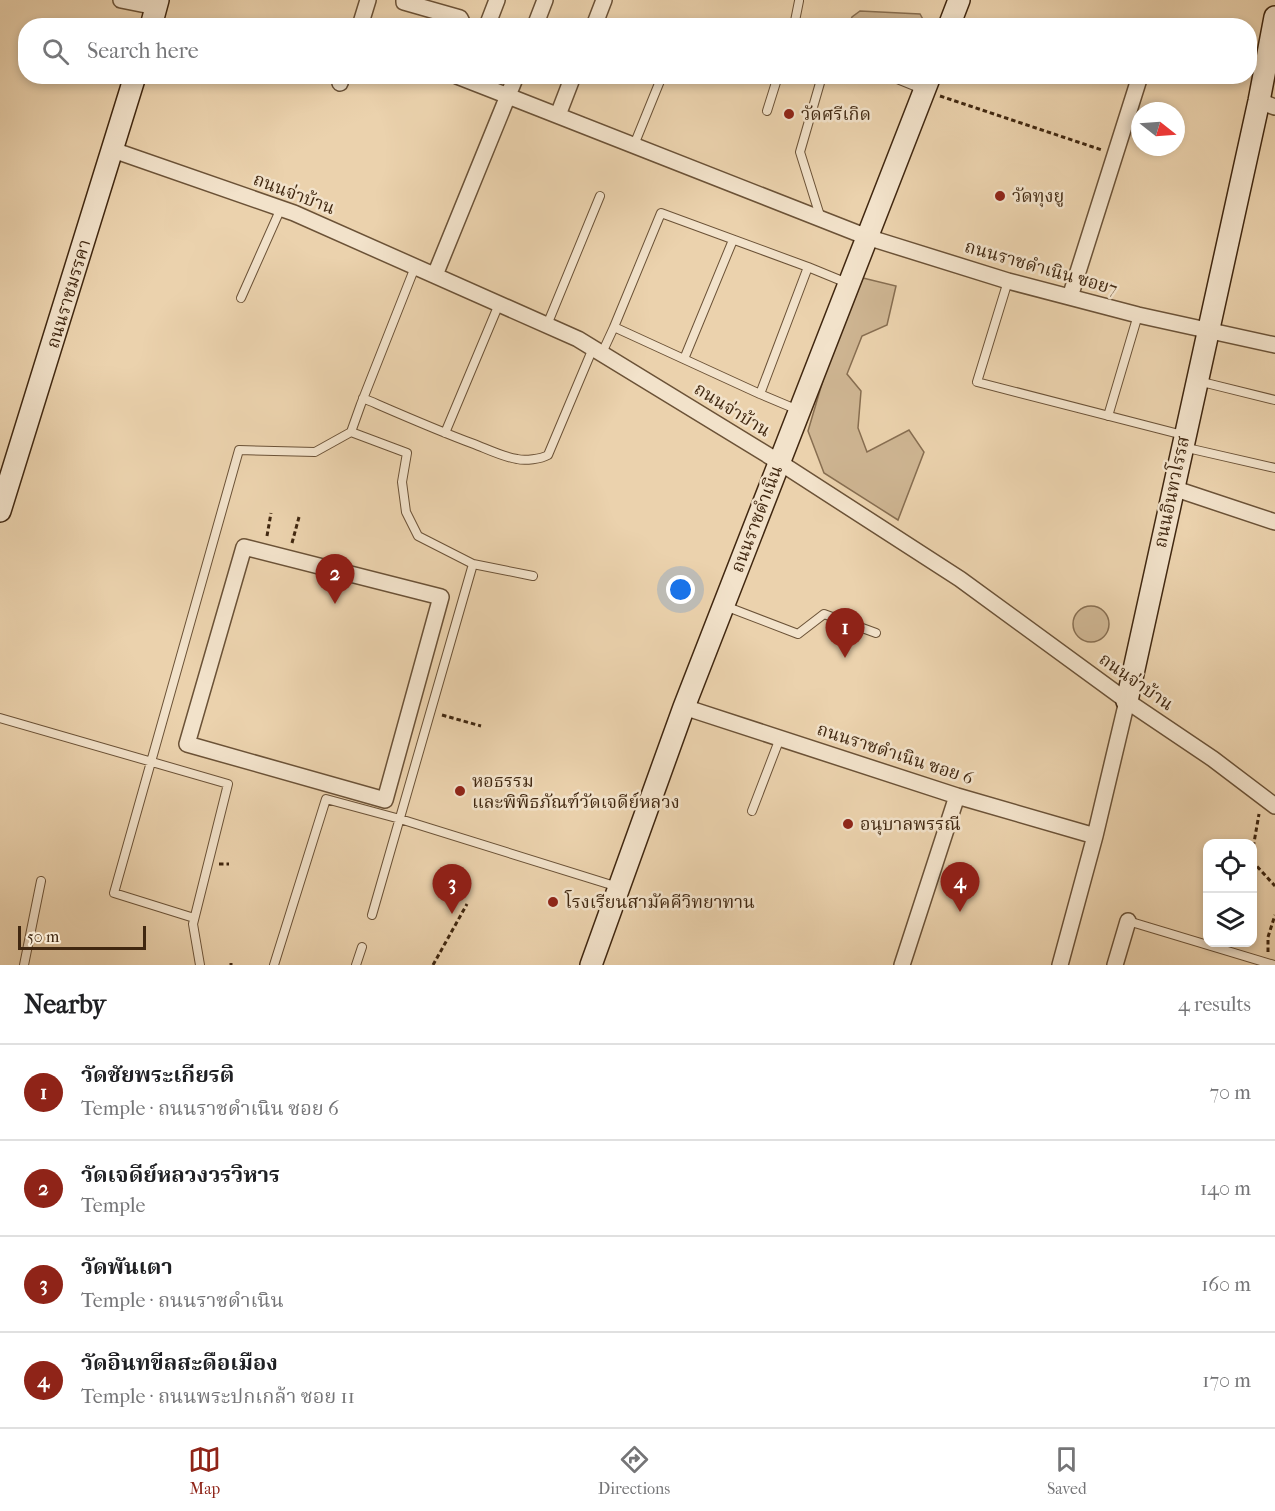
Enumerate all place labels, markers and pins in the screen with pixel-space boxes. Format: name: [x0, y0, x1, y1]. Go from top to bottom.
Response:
place label: วัดศรีเกิด: [801, 104, 871, 125]
marker: วัดศรีเกิด: [782, 107, 796, 121]
place label: วัดทุงยู: [1012, 186, 1064, 208]
marker: วัดทุงยู: [993, 189, 1007, 203]
pin: 2: [316, 554, 354, 604]
pin: 1: [826, 608, 864, 658]
place label: หอธรรม และพิพิธภัณฑ์วัดเจดีย์หลวง: [472, 771, 680, 813]
marker: หอธรรม และพิพิธภัณฑ์วัดเจดีย์หลวง: [453, 784, 467, 798]
place label: อนุบาลพรรณี: [860, 814, 961, 836]
marker: อนุบาลพรรณี: [841, 817, 855, 831]
pin: 4: [940, 862, 980, 912]
pin: 3: [432, 864, 472, 914]
place label: โรงเรียนสามัคคีวิทยาทาน: [564, 889, 755, 913]
marker: โรงเรียนสามัคคีวิทยาทาน: [546, 895, 560, 909]

